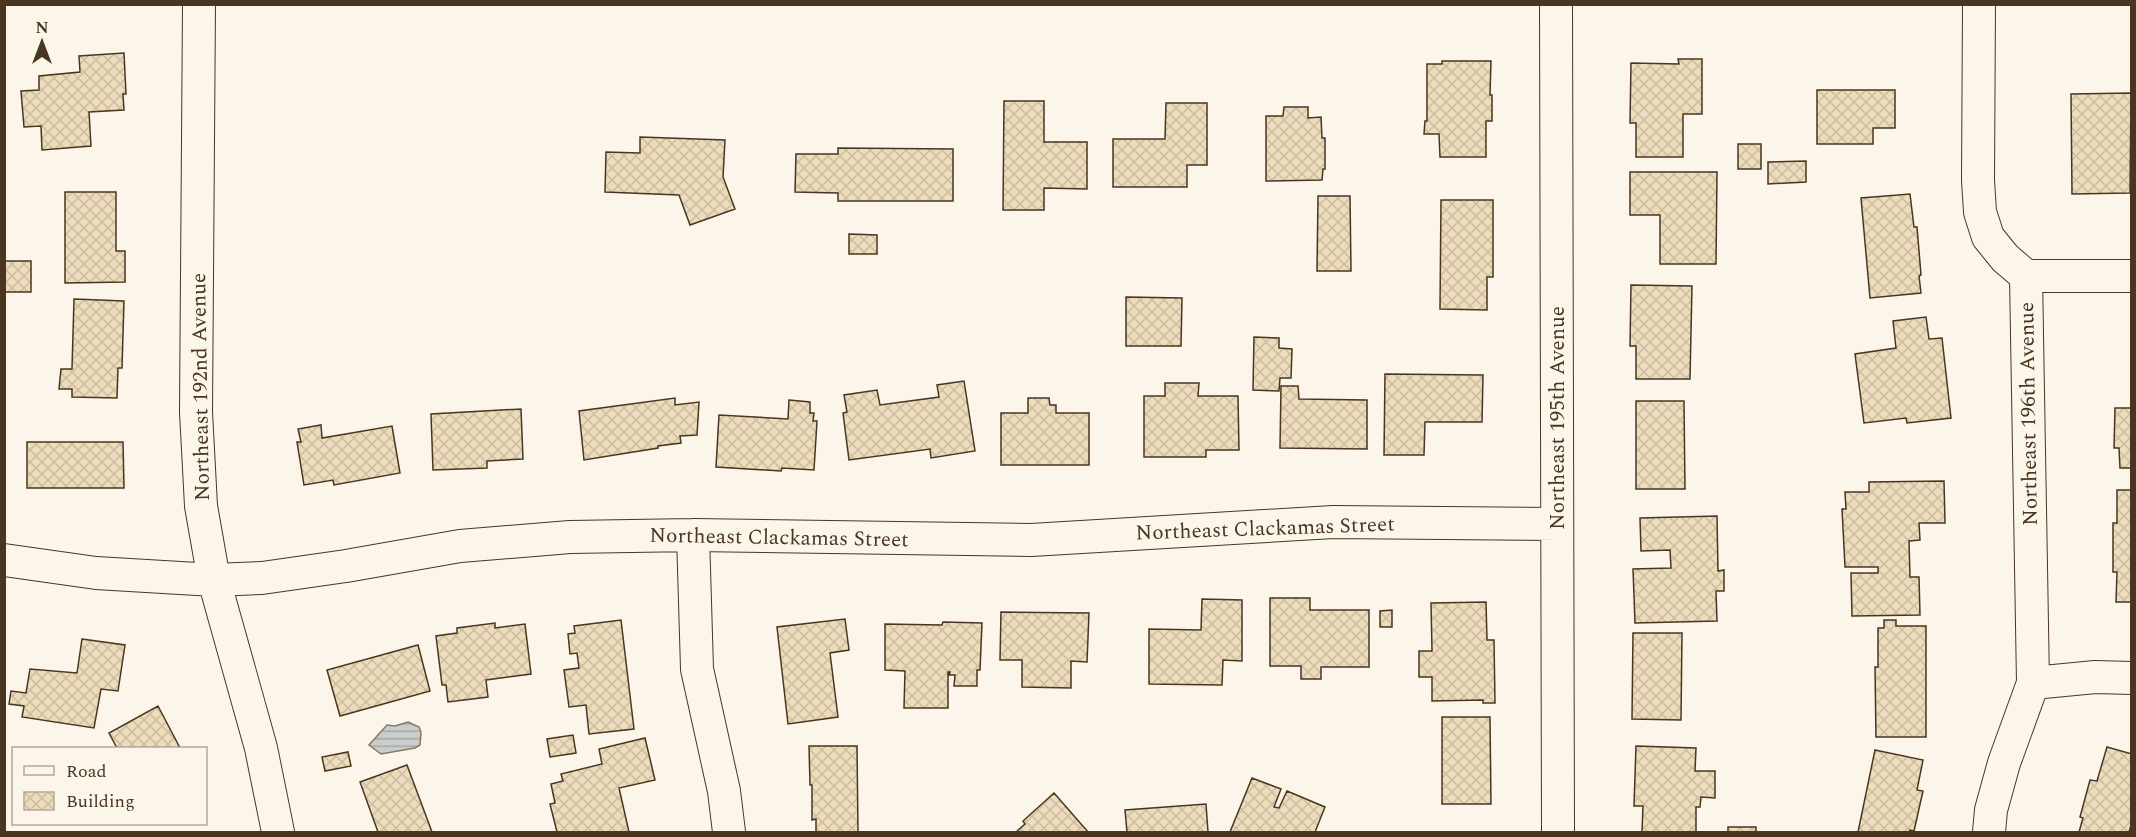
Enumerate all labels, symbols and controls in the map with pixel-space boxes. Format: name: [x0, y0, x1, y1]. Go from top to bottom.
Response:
north arrow: [12, 12, 72, 72]
text: N: [35, 16, 49, 40]
street label: Northeast 192nd Avenue: [183, 273, 219, 501]
street label: Northeast 196th Avenue: [2011, 302, 2047, 526]
street label: Northeast 195th Avenue: [1542, 306, 1574, 530]
street label: Northeast Clackamas Street: [1135, 508, 1395, 550]
street label: Northeast Clackamas Street: [649, 520, 909, 556]
legend: [12, 747, 207, 825]
text: Road: [66, 758, 107, 785]
text: Building: [66, 788, 135, 815]

